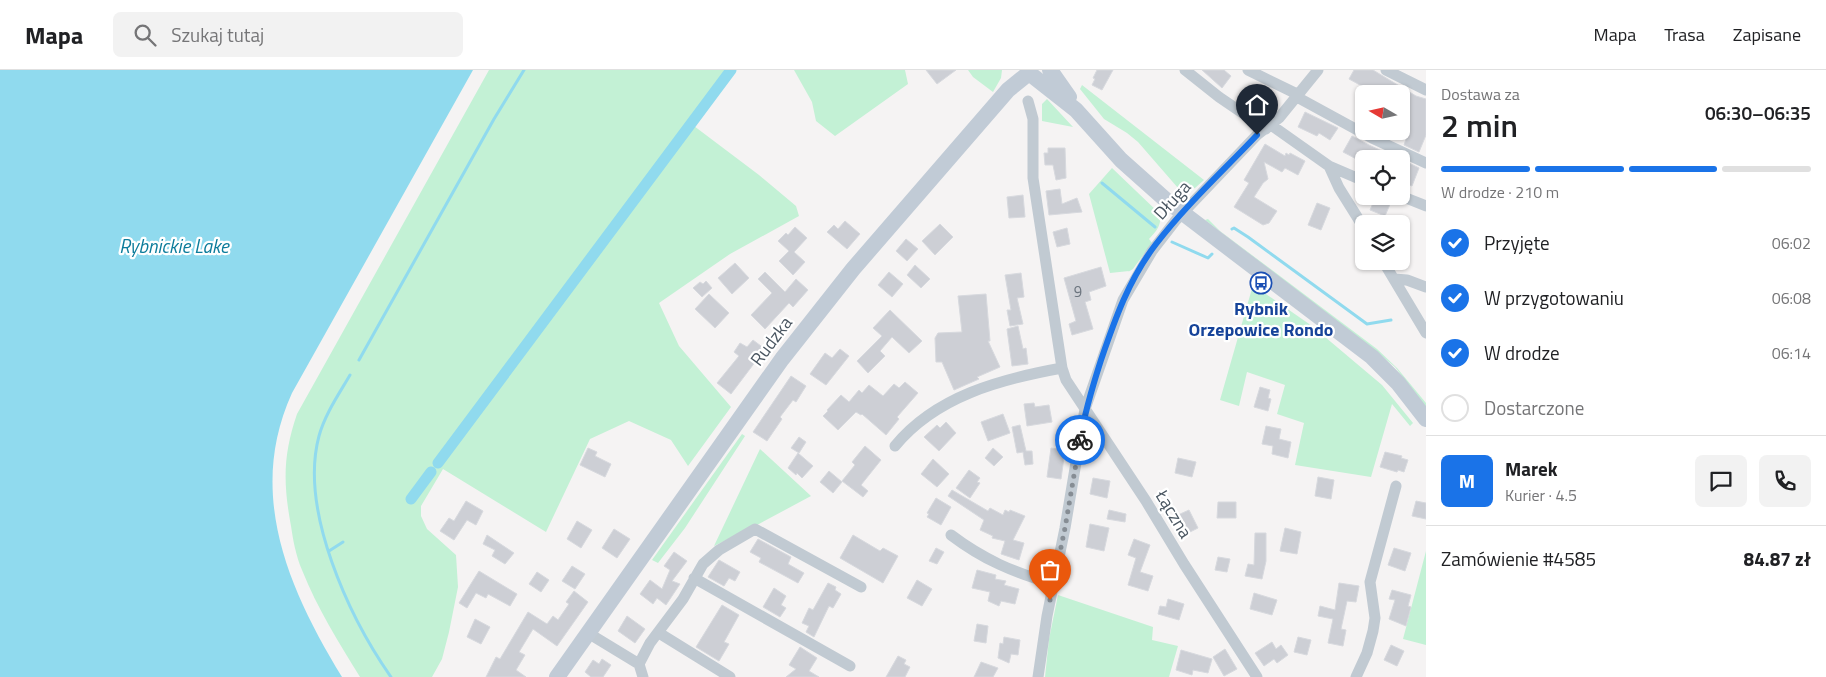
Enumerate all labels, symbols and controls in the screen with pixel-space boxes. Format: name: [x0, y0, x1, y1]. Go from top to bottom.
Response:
search box: [113, 12, 463, 57]
text: Mapa: [25, 17, 83, 53]
text: Szukaj tutaj: [171, 20, 264, 49]
icon: search: [131, 21, 159, 49]
text: Mapa: [1594, 21, 1636, 48]
text: Trasa: [1664, 21, 1705, 48]
text: Zapisane: [1733, 21, 1801, 48]
text: Dostawa za: [1441, 82, 1520, 106]
pin: [1236, 84, 1278, 135]
north arrow: [1355, 85, 1410, 140]
map controls: [1355, 85, 1410, 270]
icon: home: [1243, 91, 1271, 119]
text: 06:30–06:35: [1705, 98, 1811, 127]
text: 2 min: [1441, 101, 1518, 149]
button: locate: [1355, 150, 1410, 205]
street label: Długa: [1147, 174, 1197, 226]
text: W drodze · 210 m: [1441, 180, 1559, 204]
button: layers: [1355, 215, 1410, 270]
text: Przyjęte: [1484, 228, 1550, 257]
icon: check: [1441, 229, 1469, 257]
water label: Rybnickie Lake: [119, 231, 230, 260]
text: 06:02: [1772, 231, 1811, 255]
bus stop icon: Rybnik Orzepowice Rondo: [1249, 271, 1273, 295]
house number: 9: [1074, 280, 1082, 303]
text: W przygotowaniu: [1484, 283, 1624, 312]
icon: check: [1441, 284, 1469, 312]
text: 06:08: [1772, 286, 1811, 310]
place label: Rybnik Orzepowice Rondo: [1189, 295, 1333, 343]
street label: Rudzka: [743, 311, 799, 371]
text: W drodze: [1484, 338, 1560, 367]
icon: check: [1441, 339, 1469, 367]
text: 06:14: [1772, 341, 1811, 365]
text: Dostarczone: [1484, 393, 1584, 422]
courier: [1055, 415, 1105, 465]
icon: bike: [1066, 426, 1094, 454]
text: Marek: [1505, 454, 1558, 483]
button: chat: [1695, 455, 1747, 507]
button: phone: [1759, 455, 1811, 507]
text: M: [1459, 466, 1475, 495]
text: Kurier · 4.5: [1505, 483, 1577, 507]
street label: Łączna: [1148, 484, 1199, 543]
text: Zamówienie #4585: [1441, 544, 1596, 573]
text: 84.87 zł: [1744, 544, 1811, 573]
pin: [1029, 549, 1071, 600]
icon: bag: [1036, 556, 1064, 584]

